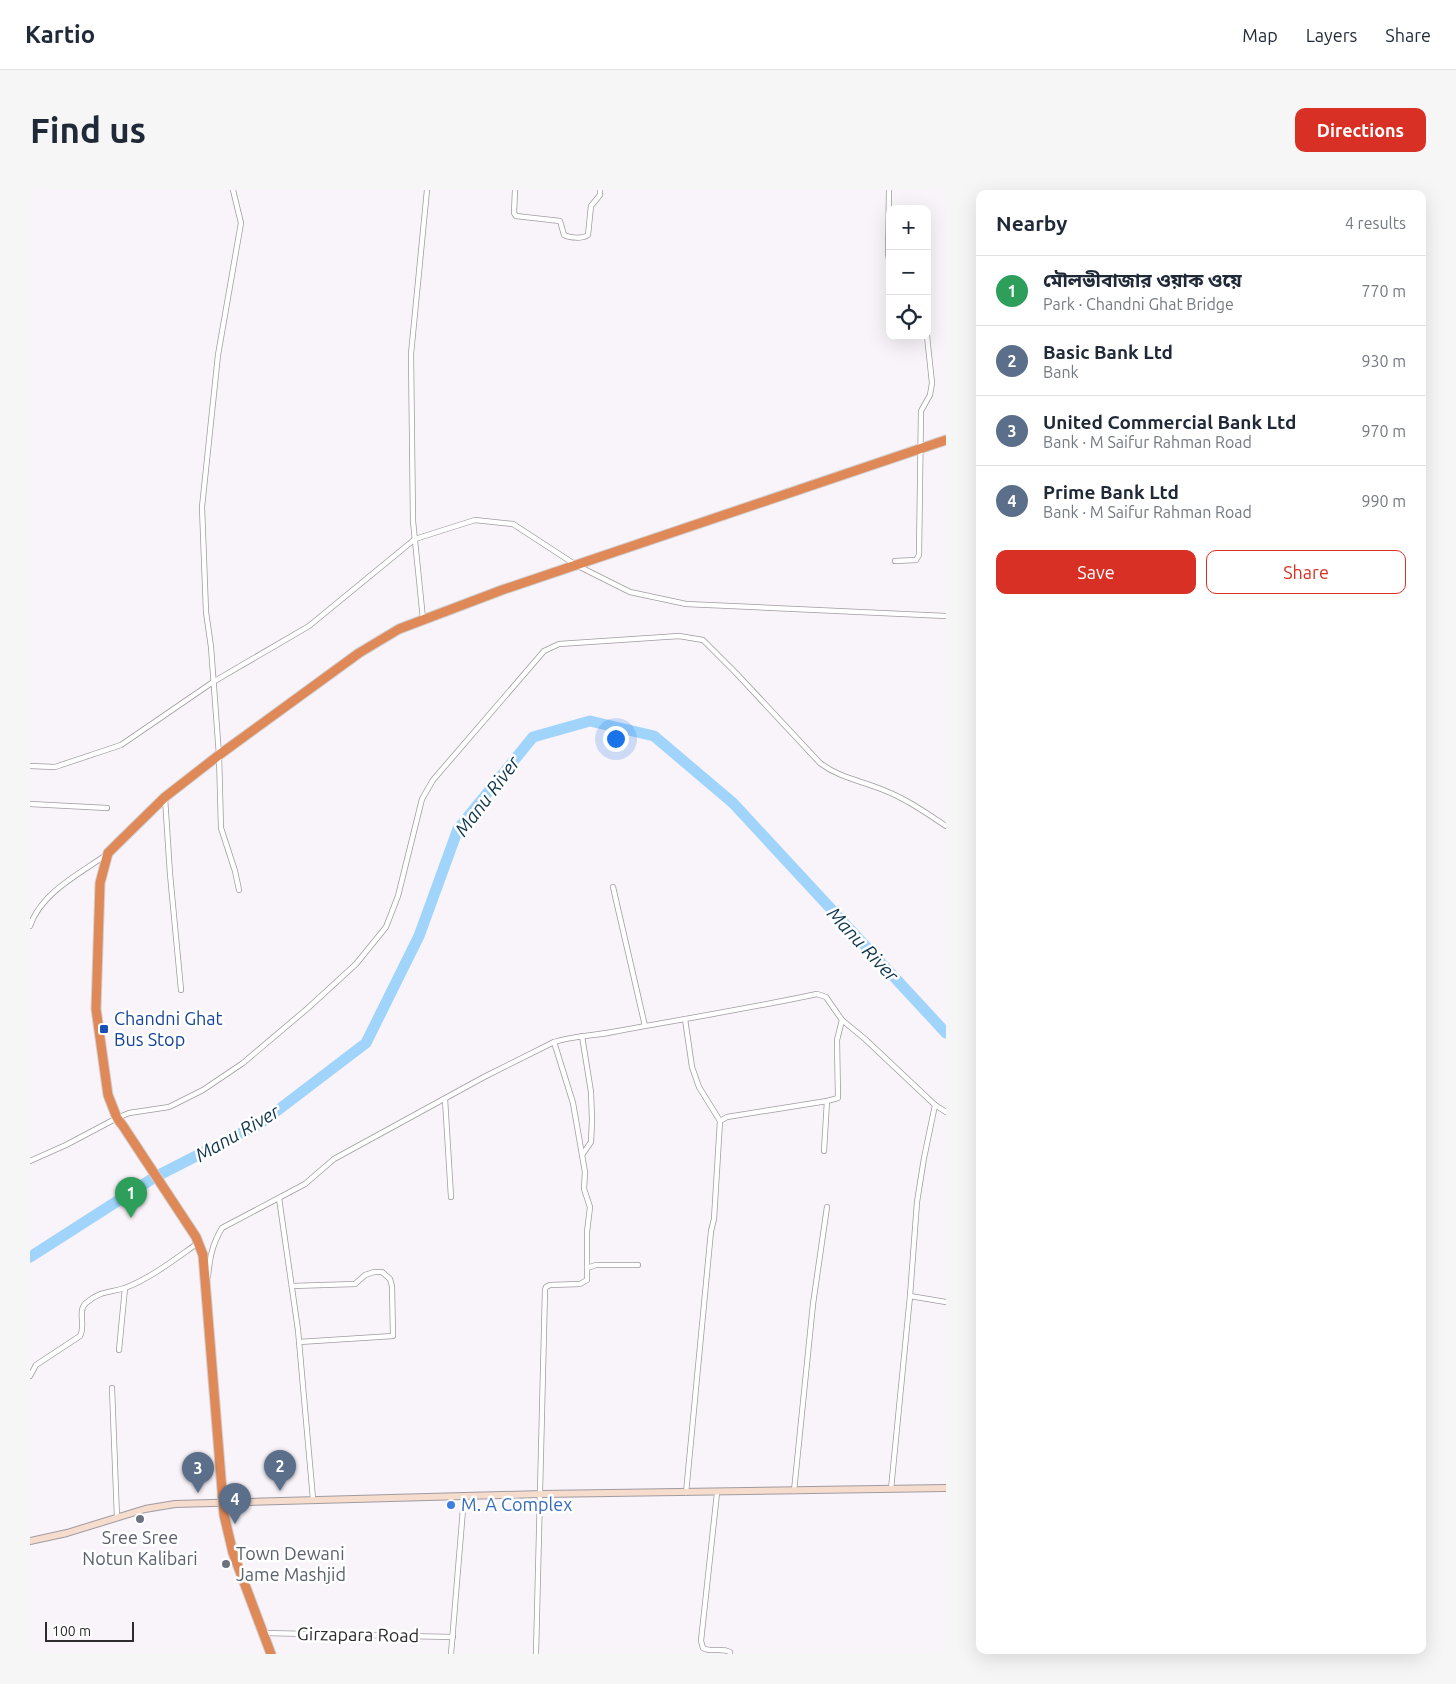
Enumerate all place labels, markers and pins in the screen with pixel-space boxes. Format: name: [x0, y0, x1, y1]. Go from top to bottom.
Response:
place label: Chandni Ghat Bus Stop: [114, 1008, 223, 1049]
marker: Chandni Ghat Bus Stop: [98, 1023, 110, 1035]
pin: 1: [115, 1177, 147, 1218]
pin: 2: [264, 1450, 296, 1491]
pin: 3: [182, 1452, 214, 1493]
pin: 4: [219, 1483, 251, 1524]
place label: M. A Complex: [461, 1494, 572, 1514]
marker: M. A Complex: [445, 1499, 457, 1511]
marker: Sree Sree Notun Kalibari: [134, 1513, 146, 1525]
place label: Sree Sree Notun Kalibari: [82, 1527, 198, 1568]
place label: Town Dewani Jame Mashjid: [236, 1543, 346, 1584]
marker: Town Dewani Jame Mashjid: [220, 1558, 232, 1570]

